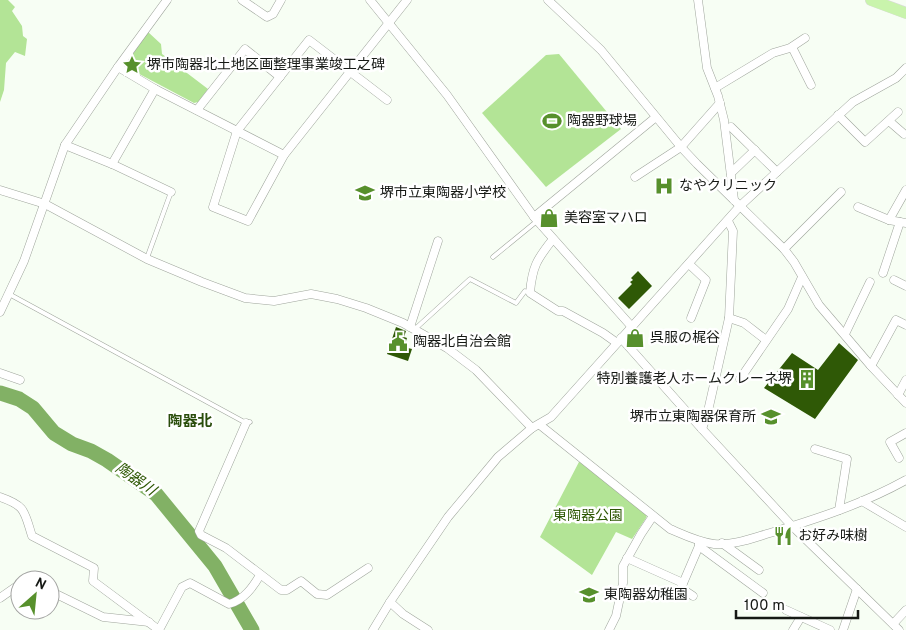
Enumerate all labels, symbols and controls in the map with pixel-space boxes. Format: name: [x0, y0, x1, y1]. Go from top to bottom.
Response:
place icon: 堺市陶器北土地区画整理事業竣工之碑: [121, 54, 143, 76]
place label: 堺市陶器北土地区画整理事業竣工之碑: [147, 56, 385, 74]
sports icon: 陶器野球場: [541, 110, 563, 132]
place label: 陶器野球場: [567, 113, 637, 130]
hospital icon: なやクリニック: [653, 175, 675, 197]
place label: なやクリニック: [679, 178, 777, 195]
school or university icon: 堺市立東陶器小学校: [354, 182, 376, 204]
place label: 堺市立東陶器小学校: [380, 185, 506, 202]
shop icon: 美容室マハロ: [538, 207, 560, 229]
place label: 美容室マハロ: [564, 210, 648, 227]
shop icon: 呉服の梶谷: [624, 327, 646, 349]
place label: 呉服の梶谷: [650, 330, 720, 347]
public building icon: 陶器北自治会館: [387, 331, 409, 353]
place label: 陶器北自治会館: [413, 333, 511, 351]
building icon: 特別養護老人ホームクレーネ堺: [796, 368, 818, 390]
place label: 特別養護老人ホームクレーネ堺: [596, 371, 792, 388]
school or university icon: 堺市立東陶器保育所: [760, 406, 782, 428]
place label: 堺市立東陶器保育所: [630, 409, 756, 426]
district label: 陶器北: [167, 413, 213, 432]
water label: 陶器川: [111, 459, 161, 502]
park label: 東陶器公園: [553, 508, 623, 525]
restaurant icon: お好み味樹: [772, 525, 794, 547]
place label: お好み味樹: [798, 527, 868, 545]
north arrow: [10, 570, 60, 620]
text: N: [32, 575, 49, 595]
school or university icon: 東陶器幼稚園: [578, 584, 600, 606]
place label: 東陶器幼稚園: [604, 587, 688, 604]
scale bar: [736, 588, 858, 620]
text: 100 m: [744, 597, 785, 616]

